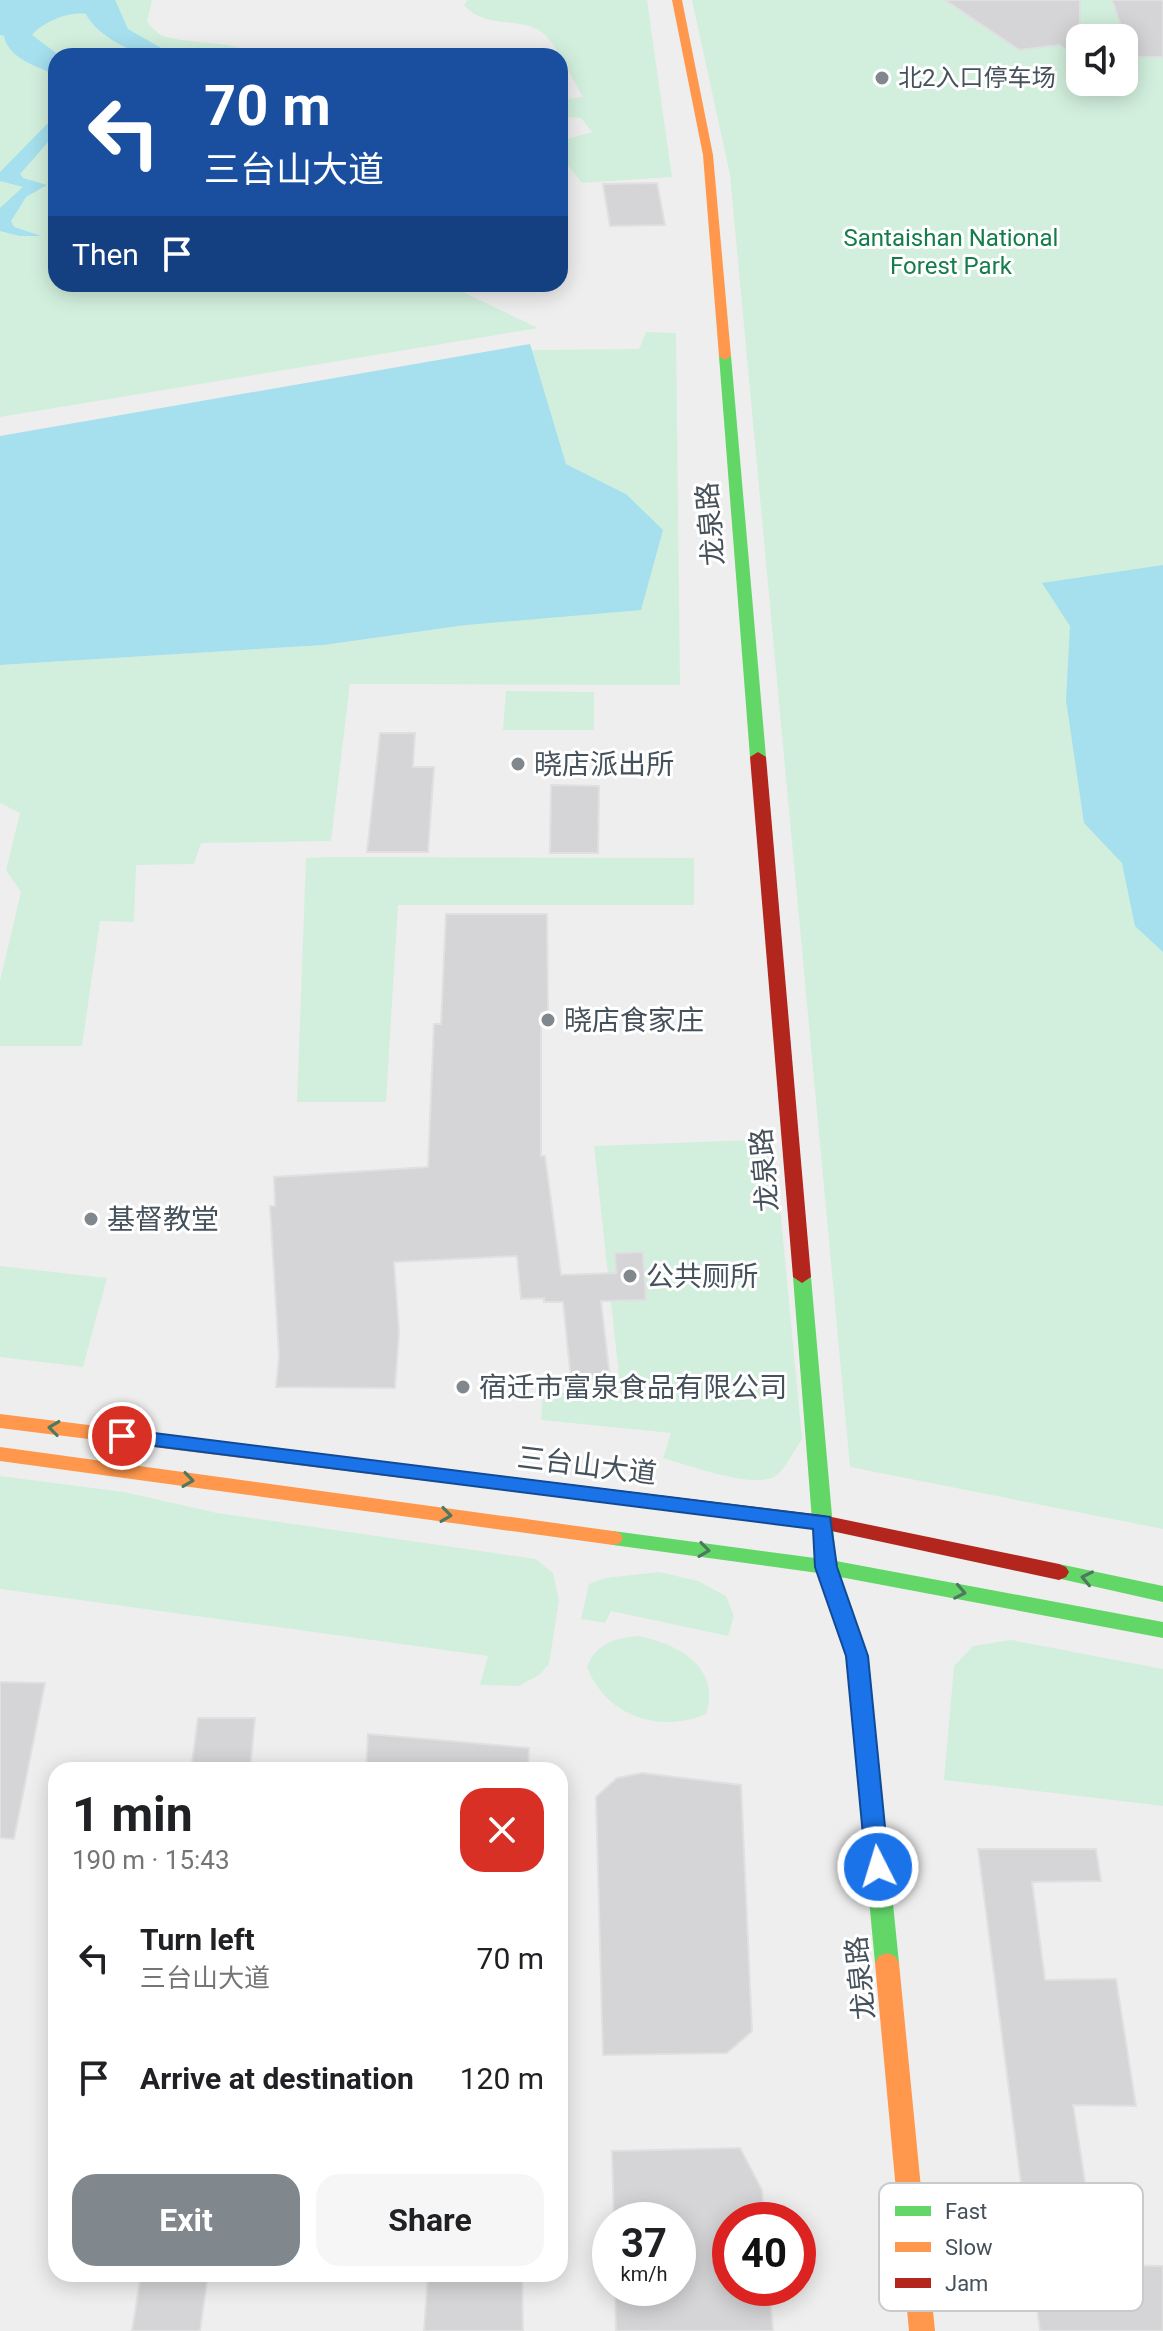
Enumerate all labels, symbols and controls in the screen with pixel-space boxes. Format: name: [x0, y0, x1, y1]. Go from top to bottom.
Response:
map controls: [1066, 24, 1138, 96]
button: sound: [1066, 24, 1138, 96]
place label: 北2入口停车场: [898, 64, 1056, 92]
marker: 北2入口停车场: [873, 69, 891, 87]
text: 70 m: [204, 73, 331, 139]
icon: left: [72, 80, 176, 184]
text: 三台山大道: [204, 149, 384, 191]
park label: Santaishan National Forest Park: [844, 224, 1058, 280]
icon: arrive: [155, 232, 199, 276]
text: Then: [72, 237, 139, 272]
street label: 龙泉路: [690, 481, 731, 567]
place label: 晓店派出所: [534, 748, 674, 781]
marker: 晓店派出所: [509, 755, 527, 773]
place label: 晓店食家庄: [564, 1004, 704, 1037]
marker: 晓店食家庄: [539, 1011, 557, 1029]
street label: 龙泉路: [744, 1127, 785, 1213]
place label: 基督教堂: [107, 1203, 219, 1236]
marker: 基督教堂: [82, 1210, 100, 1228]
place label: 公共厕所: [646, 1260, 758, 1293]
marker: 公共厕所: [621, 1267, 639, 1285]
place label: 宿迁市富泉食品有限公司: [479, 1371, 787, 1404]
marker: 宿迁市富泉食品有限公司: [454, 1378, 472, 1396]
pin: [88, 1402, 156, 1470]
icon: arrive: [100, 1414, 144, 1458]
one-way arrow: [47, 1419, 60, 1436]
street label: 三台山大道: [515, 1441, 658, 1490]
one-way arrow: [181, 1471, 195, 1488]
one-way arrow: [439, 1506, 453, 1523]
one-way arrow: [697, 1541, 710, 1558]
one-way arrow: [1080, 1570, 1094, 1587]
one-way arrow: [953, 1582, 967, 1599]
text: 1 min: [72, 1786, 193, 1843]
button: close: [460, 1788, 544, 1872]
position arrow: [836, 1825, 920, 1909]
text: 190 m · 15:43: [72, 1845, 230, 1875]
text: Turn left: [140, 1922, 255, 1957]
street label: 龙泉路: [840, 1934, 881, 2021]
icon: left: [72, 1936, 116, 1980]
text: 70 m: [477, 1941, 544, 1976]
text: 三台山大道: [140, 1963, 270, 1993]
icon: arrive: [72, 2056, 116, 2100]
text: Arrive at destination: [140, 2061, 414, 2096]
text: 120 m: [460, 2061, 544, 2096]
button: Exit: [72, 2174, 300, 2266]
button: Share: [316, 2174, 544, 2266]
legend: [879, 2183, 1143, 2311]
text: Fast: [945, 2199, 987, 2224]
speed limit sign: 40: [712, 2202, 816, 2306]
text: 37: [621, 2220, 667, 2267]
text: Slow: [945, 2235, 993, 2260]
text: km/h: [621, 2262, 667, 2286]
text: Jam: [945, 2271, 988, 2296]

